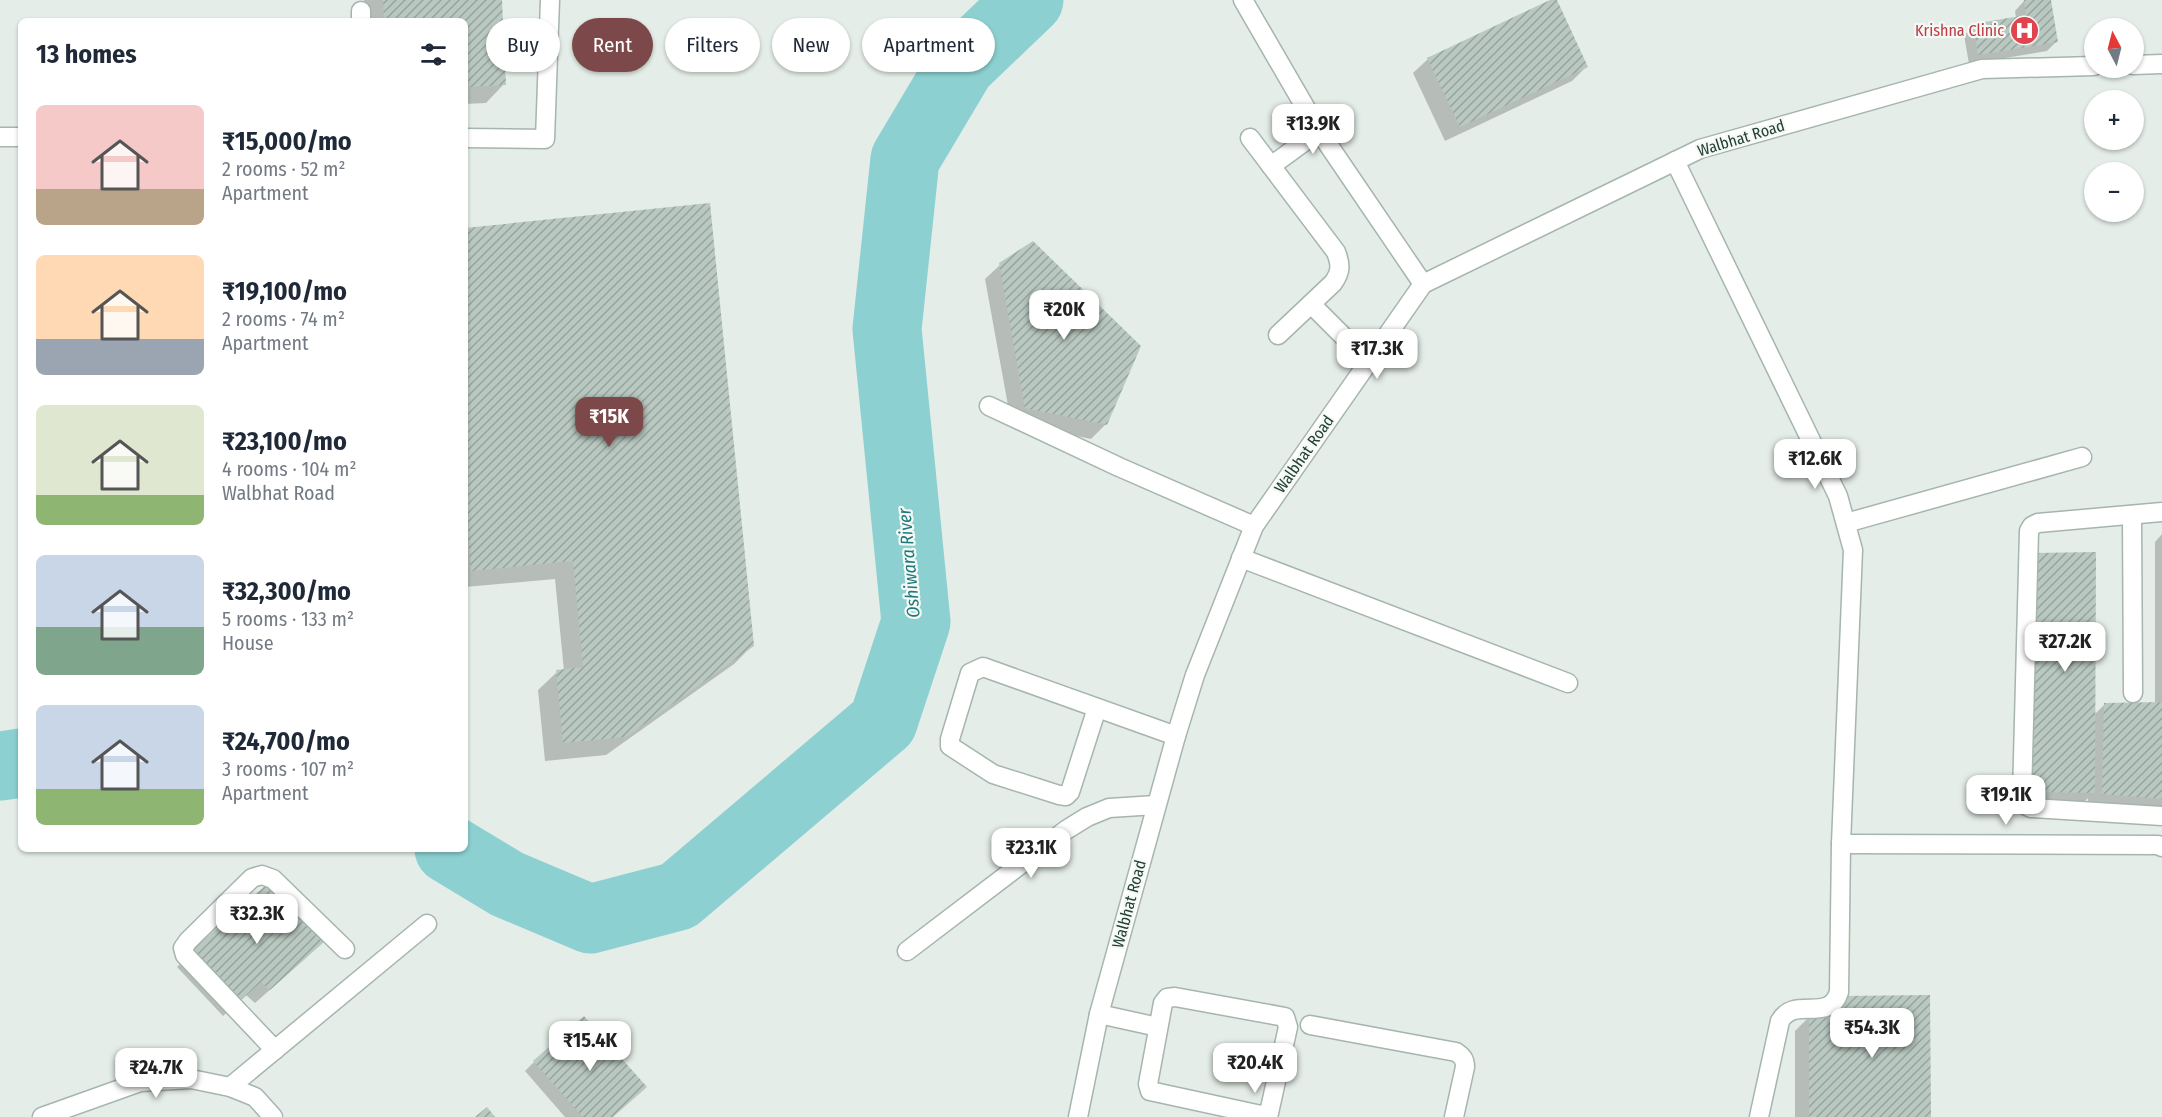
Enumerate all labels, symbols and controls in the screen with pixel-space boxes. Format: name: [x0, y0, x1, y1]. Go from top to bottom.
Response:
hospital icon: Krishna Clinic: [2009, 14, 2041, 46]
chip: Buy: [486, 18, 560, 72]
chip: Rent: [572, 18, 653, 72]
chip: Filters: [665, 18, 760, 72]
chip: New: [772, 18, 850, 72]
chip: Apartment: [862, 18, 995, 72]
north arrow: [2084, 18, 2144, 78]
map controls: [2084, 18, 2144, 222]
place label: Krishna Clinic: [1915, 21, 2004, 40]
icon: filters: [417, 38, 450, 71]
text: 13 homes: [36, 39, 137, 70]
button: +: [2084, 90, 2144, 150]
pin: ₹13.9K: [1264, 104, 1362, 155]
text: ₹13.9K: [1286, 111, 1340, 135]
street label: Walbhat Road: [1695, 116, 1787, 160]
text: ₹15,000/mo: [222, 126, 352, 157]
icon: home: [84, 129, 156, 201]
text: 2 rooms · 52 m²: [222, 157, 346, 181]
button: −: [2084, 162, 2144, 222]
text: Apartment: [222, 181, 309, 205]
text: ₹19,100/mo: [222, 276, 347, 307]
icon: home: [84, 279, 156, 351]
pin: ₹20K: [1028, 290, 1100, 341]
text: ₹20K: [1043, 297, 1085, 321]
text: 2 rooms · 74 m²: [222, 307, 345, 331]
pin: ₹17.3K: [1328, 329, 1426, 380]
text: Apartment: [222, 331, 309, 355]
text: ₹17.3K: [1351, 336, 1403, 360]
pin: ₹15K: [573, 397, 645, 448]
text: ₹15K: [589, 404, 629, 428]
street label: Walbhat Road: [1270, 412, 1338, 496]
text: ₹23,100/mo: [222, 426, 347, 457]
icon: home: [84, 429, 156, 501]
pin: ₹12.6K: [1766, 439, 1864, 490]
text: ₹12.6K: [1788, 446, 1842, 470]
text: 4 rooms · 104 m²: [222, 457, 357, 481]
text: Walbhat Road: [222, 481, 335, 505]
water label: Oshiwara River: [893, 506, 925, 619]
text: ₹32,300/mo: [222, 576, 351, 607]
icon: home: [84, 579, 156, 651]
text: 5 rooms · 133 m²: [222, 607, 354, 631]
pin: ₹27.2K: [2016, 622, 2114, 673]
text: ₹27.2K: [2039, 629, 2091, 653]
text: House: [222, 631, 274, 655]
text: ₹24,700/mo: [222, 726, 350, 757]
icon: home: [84, 729, 156, 801]
text: 3 rooms · 107 m²: [222, 757, 354, 781]
pin: ₹19.1K: [1957, 775, 2055, 826]
text: Apartment: [222, 781, 309, 805]
text: ₹19.1K: [1980, 782, 2032, 806]
pin: ₹23.1K: [982, 828, 1080, 879]
text: ₹23.1K: [1005, 835, 1057, 859]
street label: Walbhat Road: [1108, 858, 1150, 950]
pin: ₹32.3K: [208, 894, 306, 945]
text: ₹32.3K: [230, 901, 284, 925]
pin: ₹54.3K: [1823, 1008, 1921, 1059]
text: ₹54.3K: [1844, 1015, 1900, 1039]
pin: ₹15.4K: [541, 1021, 639, 1072]
text: ₹15.4K: [563, 1028, 617, 1052]
pin: ₹20.4K: [1206, 1043, 1304, 1094]
pin: ₹24.7K: [107, 1048, 205, 1099]
text: ₹20.4K: [1227, 1050, 1283, 1074]
text: ₹24.7K: [129, 1055, 183, 1079]

